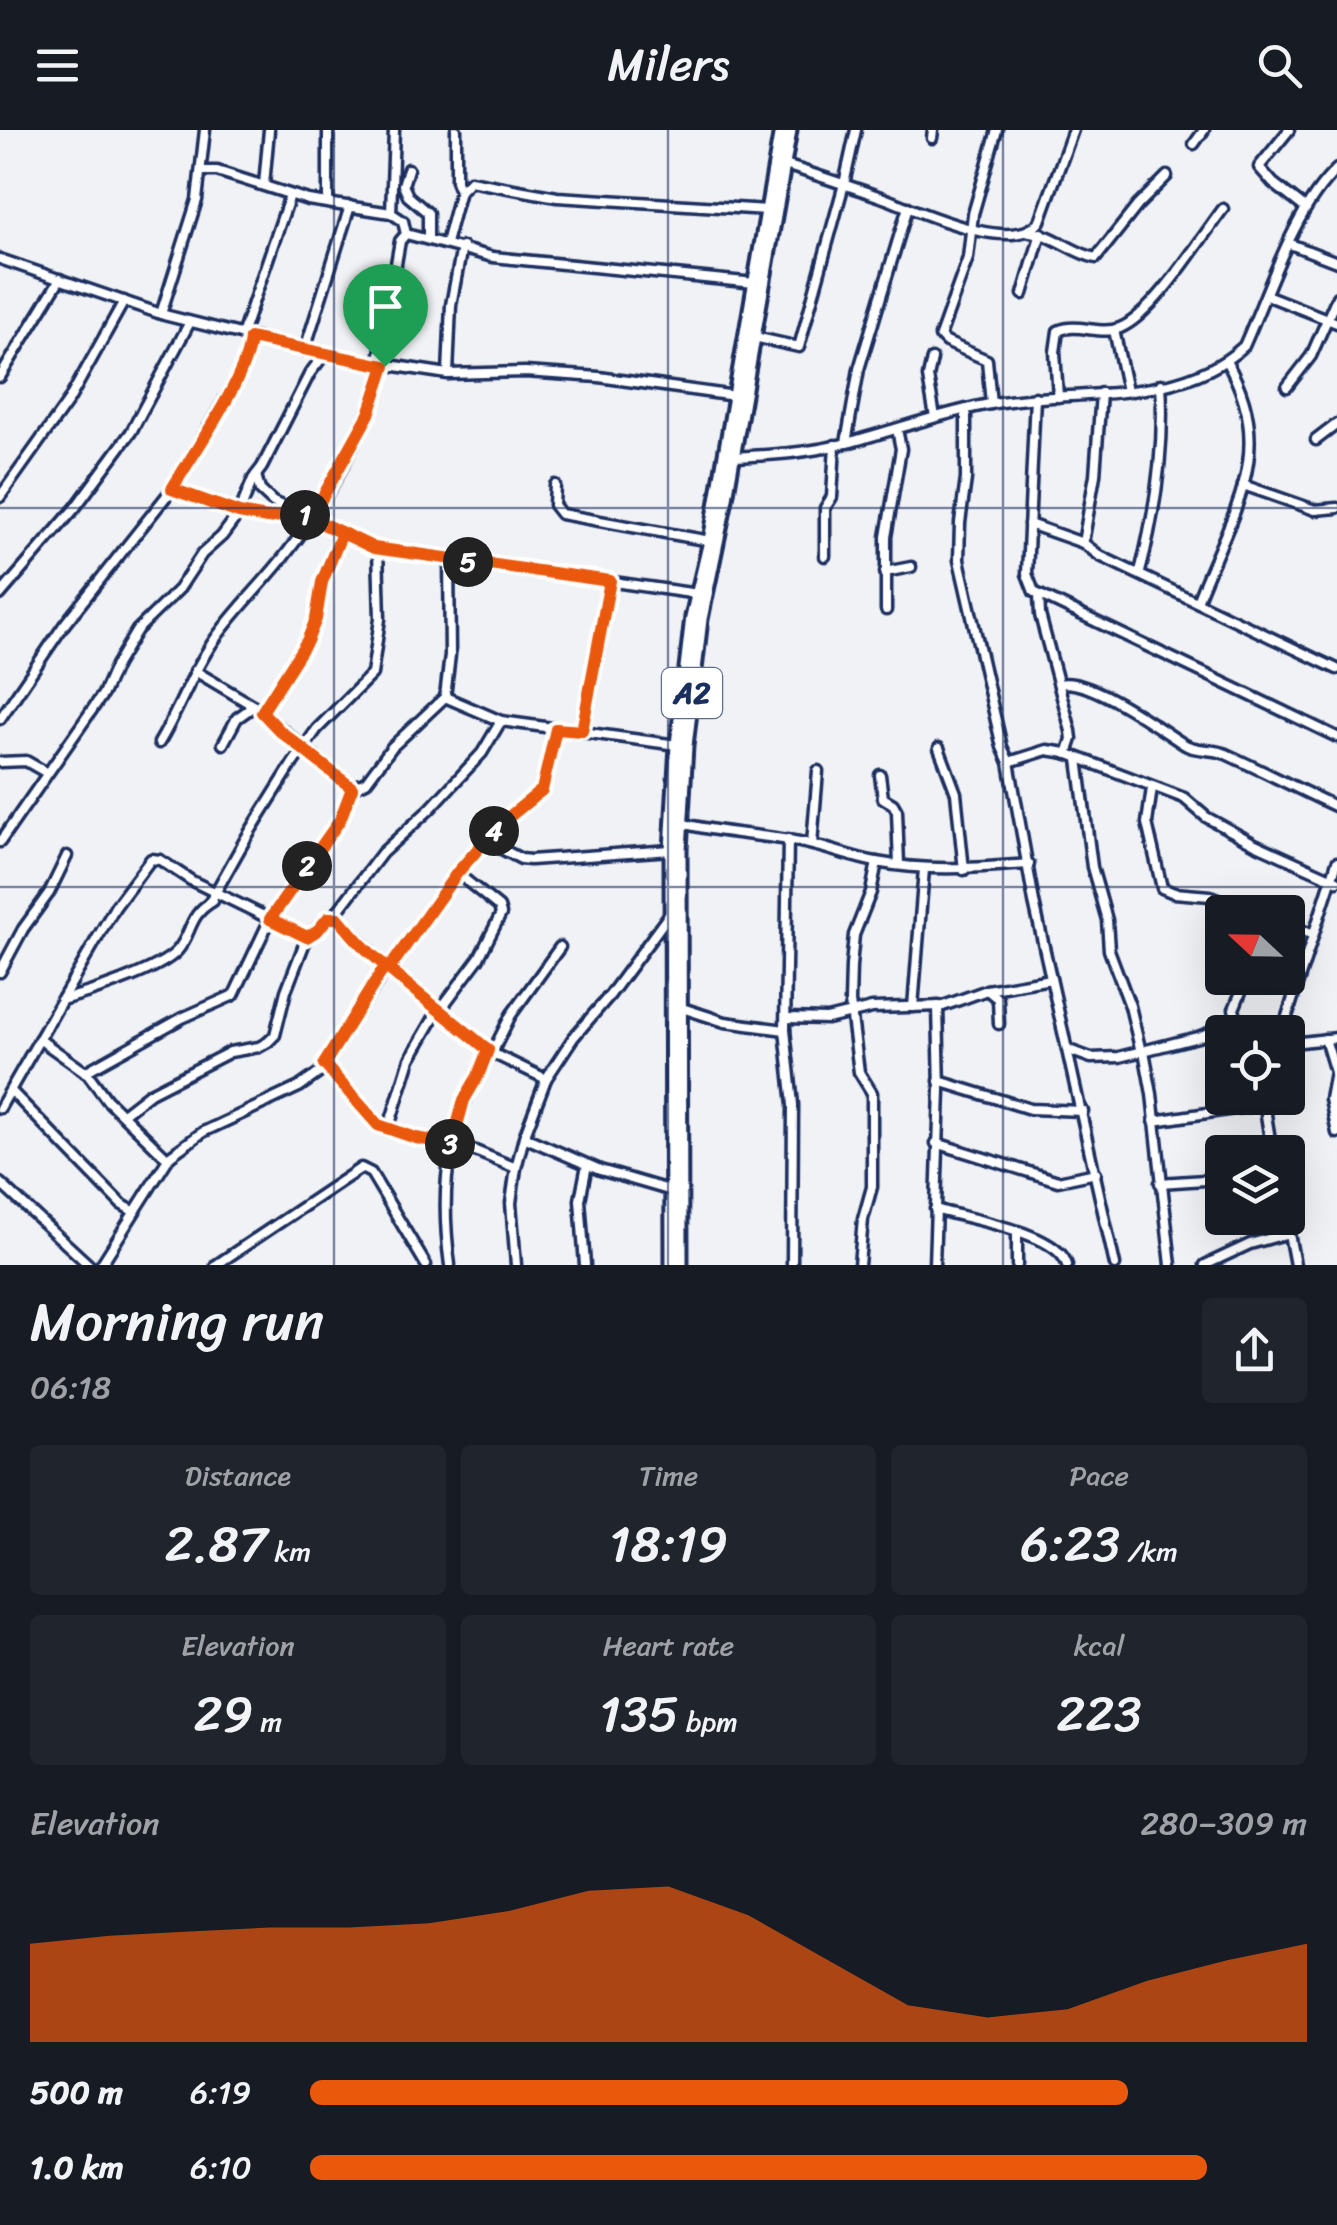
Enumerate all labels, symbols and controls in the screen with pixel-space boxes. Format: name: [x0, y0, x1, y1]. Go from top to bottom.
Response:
text: Milers: [608, 25, 730, 105]
icon: menu: [30, 38, 85, 93]
icon: search: [1252, 38, 1307, 93]
pin: [343, 264, 428, 367]
icon: arrive: [358, 279, 413, 334]
pin: 1: [280, 490, 330, 540]
text: 1: [299, 490, 311, 539]
pin: 5: [443, 537, 493, 587]
text: 5: [459, 537, 477, 586]
road number: A2: [662, 668, 722, 718]
pin: 4: [469, 806, 519, 856]
text: 4: [485, 806, 503, 855]
pin: 2: [282, 841, 332, 891]
text: 2: [299, 841, 315, 890]
north arrow: [1205, 895, 1305, 995]
map controls: [1205, 895, 1305, 1235]
button: locate: [1205, 1015, 1305, 1115]
pin: 3: [425, 1119, 475, 1169]
text: 3: [442, 1119, 458, 1168]
button: layers: [1205, 1135, 1305, 1235]
text: Morning run: [30, 1273, 324, 1370]
button: share: [1202, 1298, 1307, 1403]
text: 06:18: [30, 1359, 111, 1416]
text: Distance: [185, 1451, 291, 1500]
text: Time: [639, 1451, 698, 1500]
text: Pace: [1069, 1451, 1129, 1500]
text: 2.87: [165, 1500, 267, 1589]
text: 18:19: [609, 1500, 728, 1589]
text: 6:23: [1020, 1500, 1120, 1589]
text: km: [267, 1527, 311, 1576]
text: /km: [1120, 1527, 1178, 1576]
text: Elevation: [181, 1621, 294, 1670]
text: Heart rate: [603, 1621, 734, 1670]
text: kcal: [1074, 1621, 1125, 1670]
text: 29: [194, 1670, 253, 1759]
text: 135: [599, 1670, 679, 1759]
text: 223: [1057, 1670, 1142, 1759]
text: m: [253, 1697, 282, 1746]
text: bpm: [679, 1697, 738, 1746]
text: Elevation: [30, 1795, 160, 1852]
text: 280–309 m: [1141, 1795, 1307, 1852]
text: 500 m: [30, 2064, 123, 2121]
text: 6:19: [190, 2064, 251, 2121]
text: 1.0 km: [30, 2139, 124, 2196]
text: 6:10: [190, 2139, 252, 2196]

